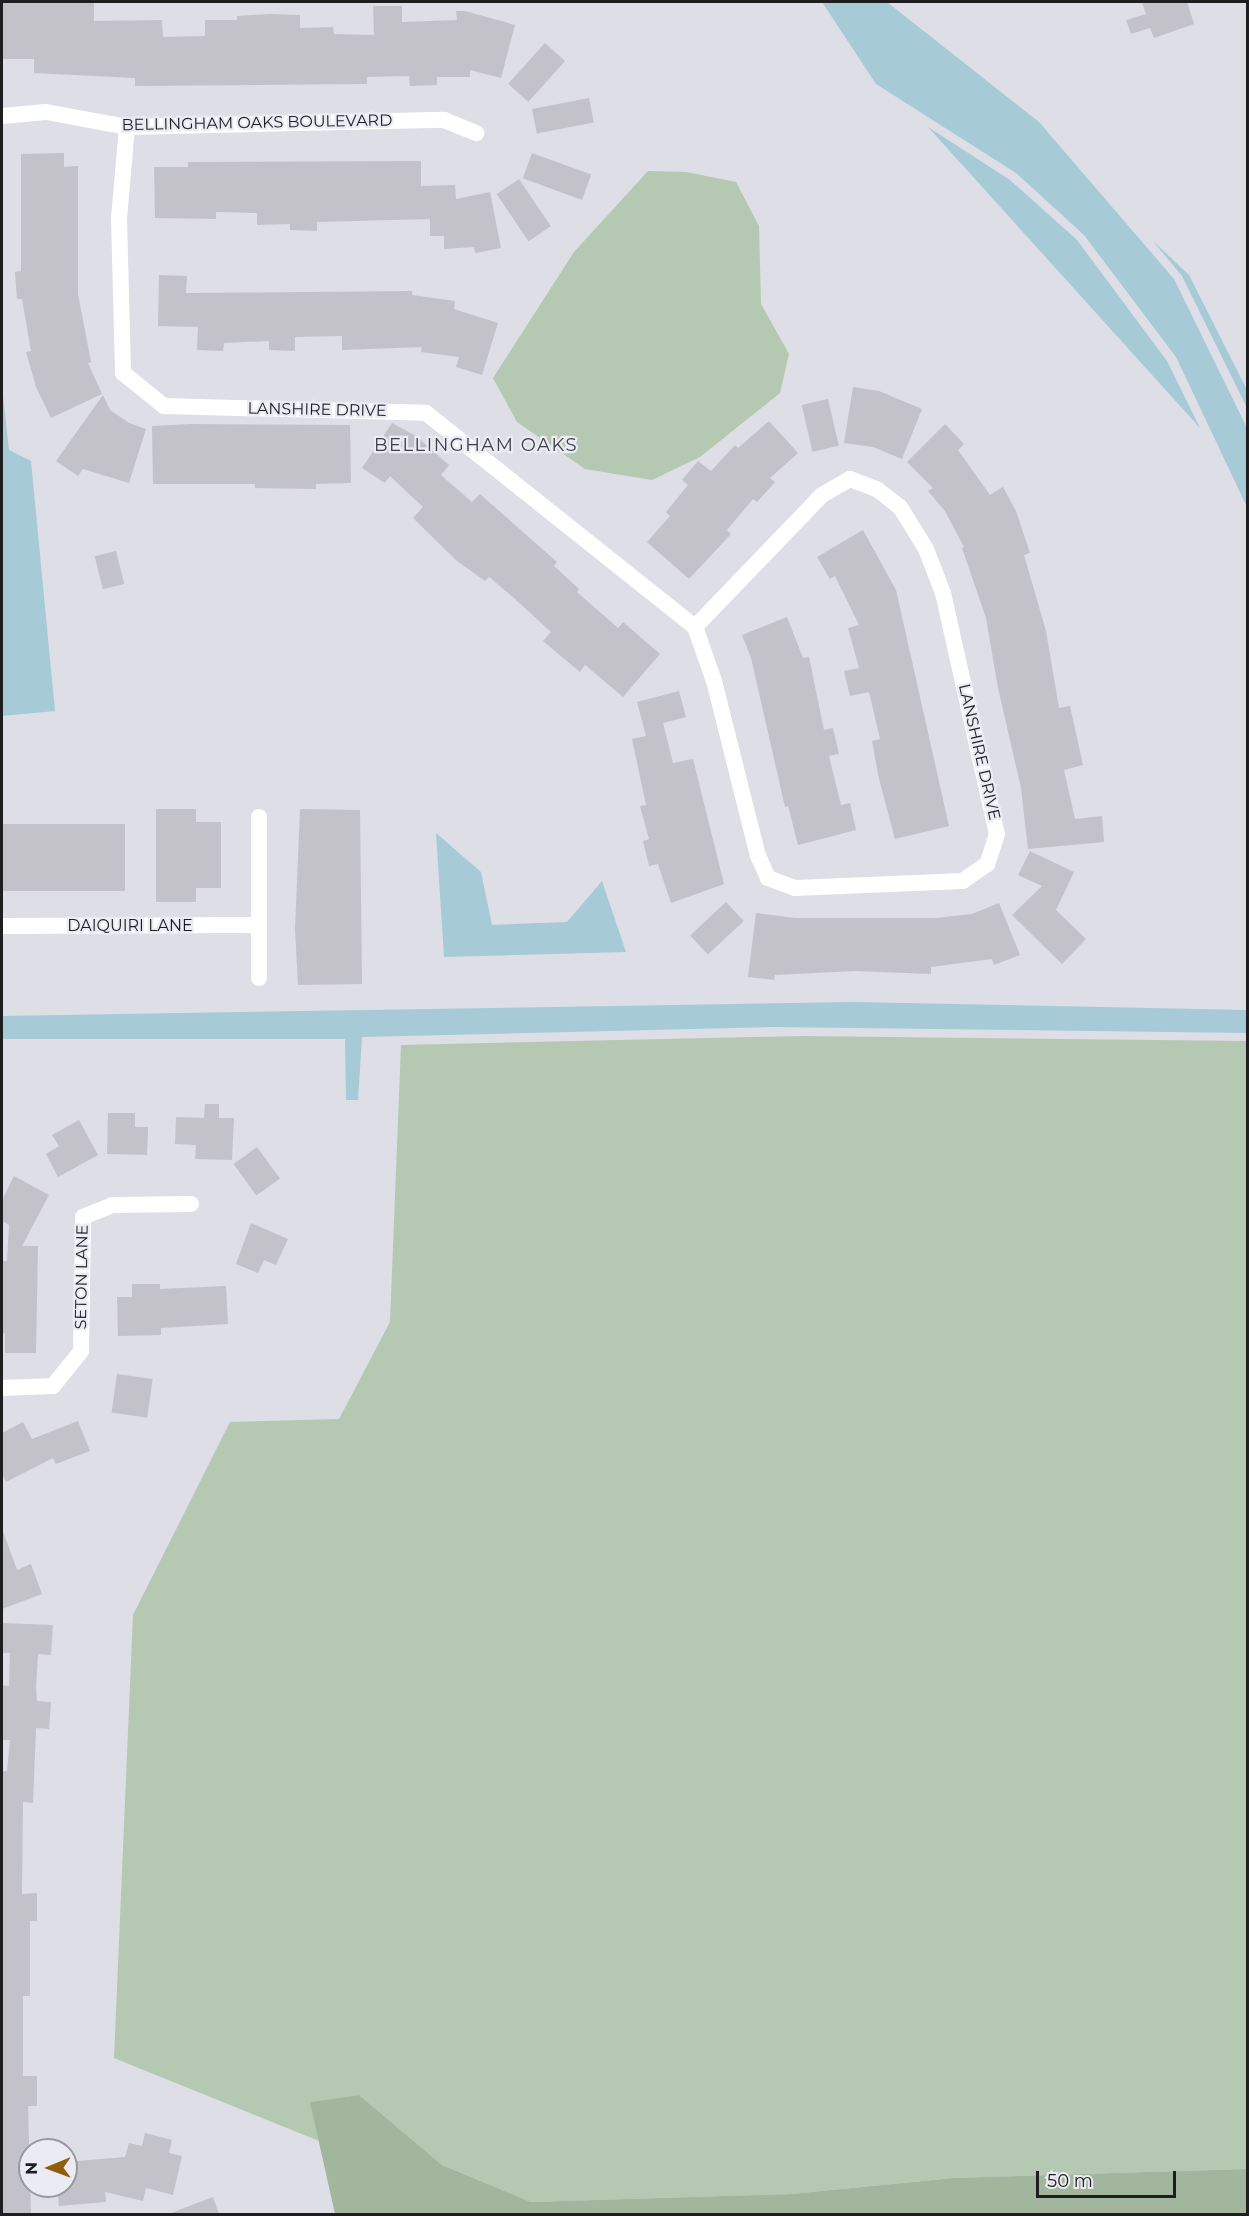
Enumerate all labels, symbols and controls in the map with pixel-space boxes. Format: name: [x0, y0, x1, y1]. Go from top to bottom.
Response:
street label: BELLINGHAM OAKS BOULEVARD: [122, 111, 392, 135]
street label: LANSHIRE DRIVE: [247, 399, 387, 421]
district label: BELLINGHAM OAKS: [374, 434, 578, 456]
street label: LANSHIRE DRIVE: [954, 682, 1004, 822]
street label: DAIQUIRI LANE: [67, 916, 193, 936]
street label: SETON LANE: [71, 1224, 93, 1330]
north arrow: [18, 2138, 78, 2198]
scale bar: [1039, 2159, 1178, 2197]
text: N: [22, 2162, 41, 2175]
text: 50 m: [1047, 2170, 1093, 2192]

